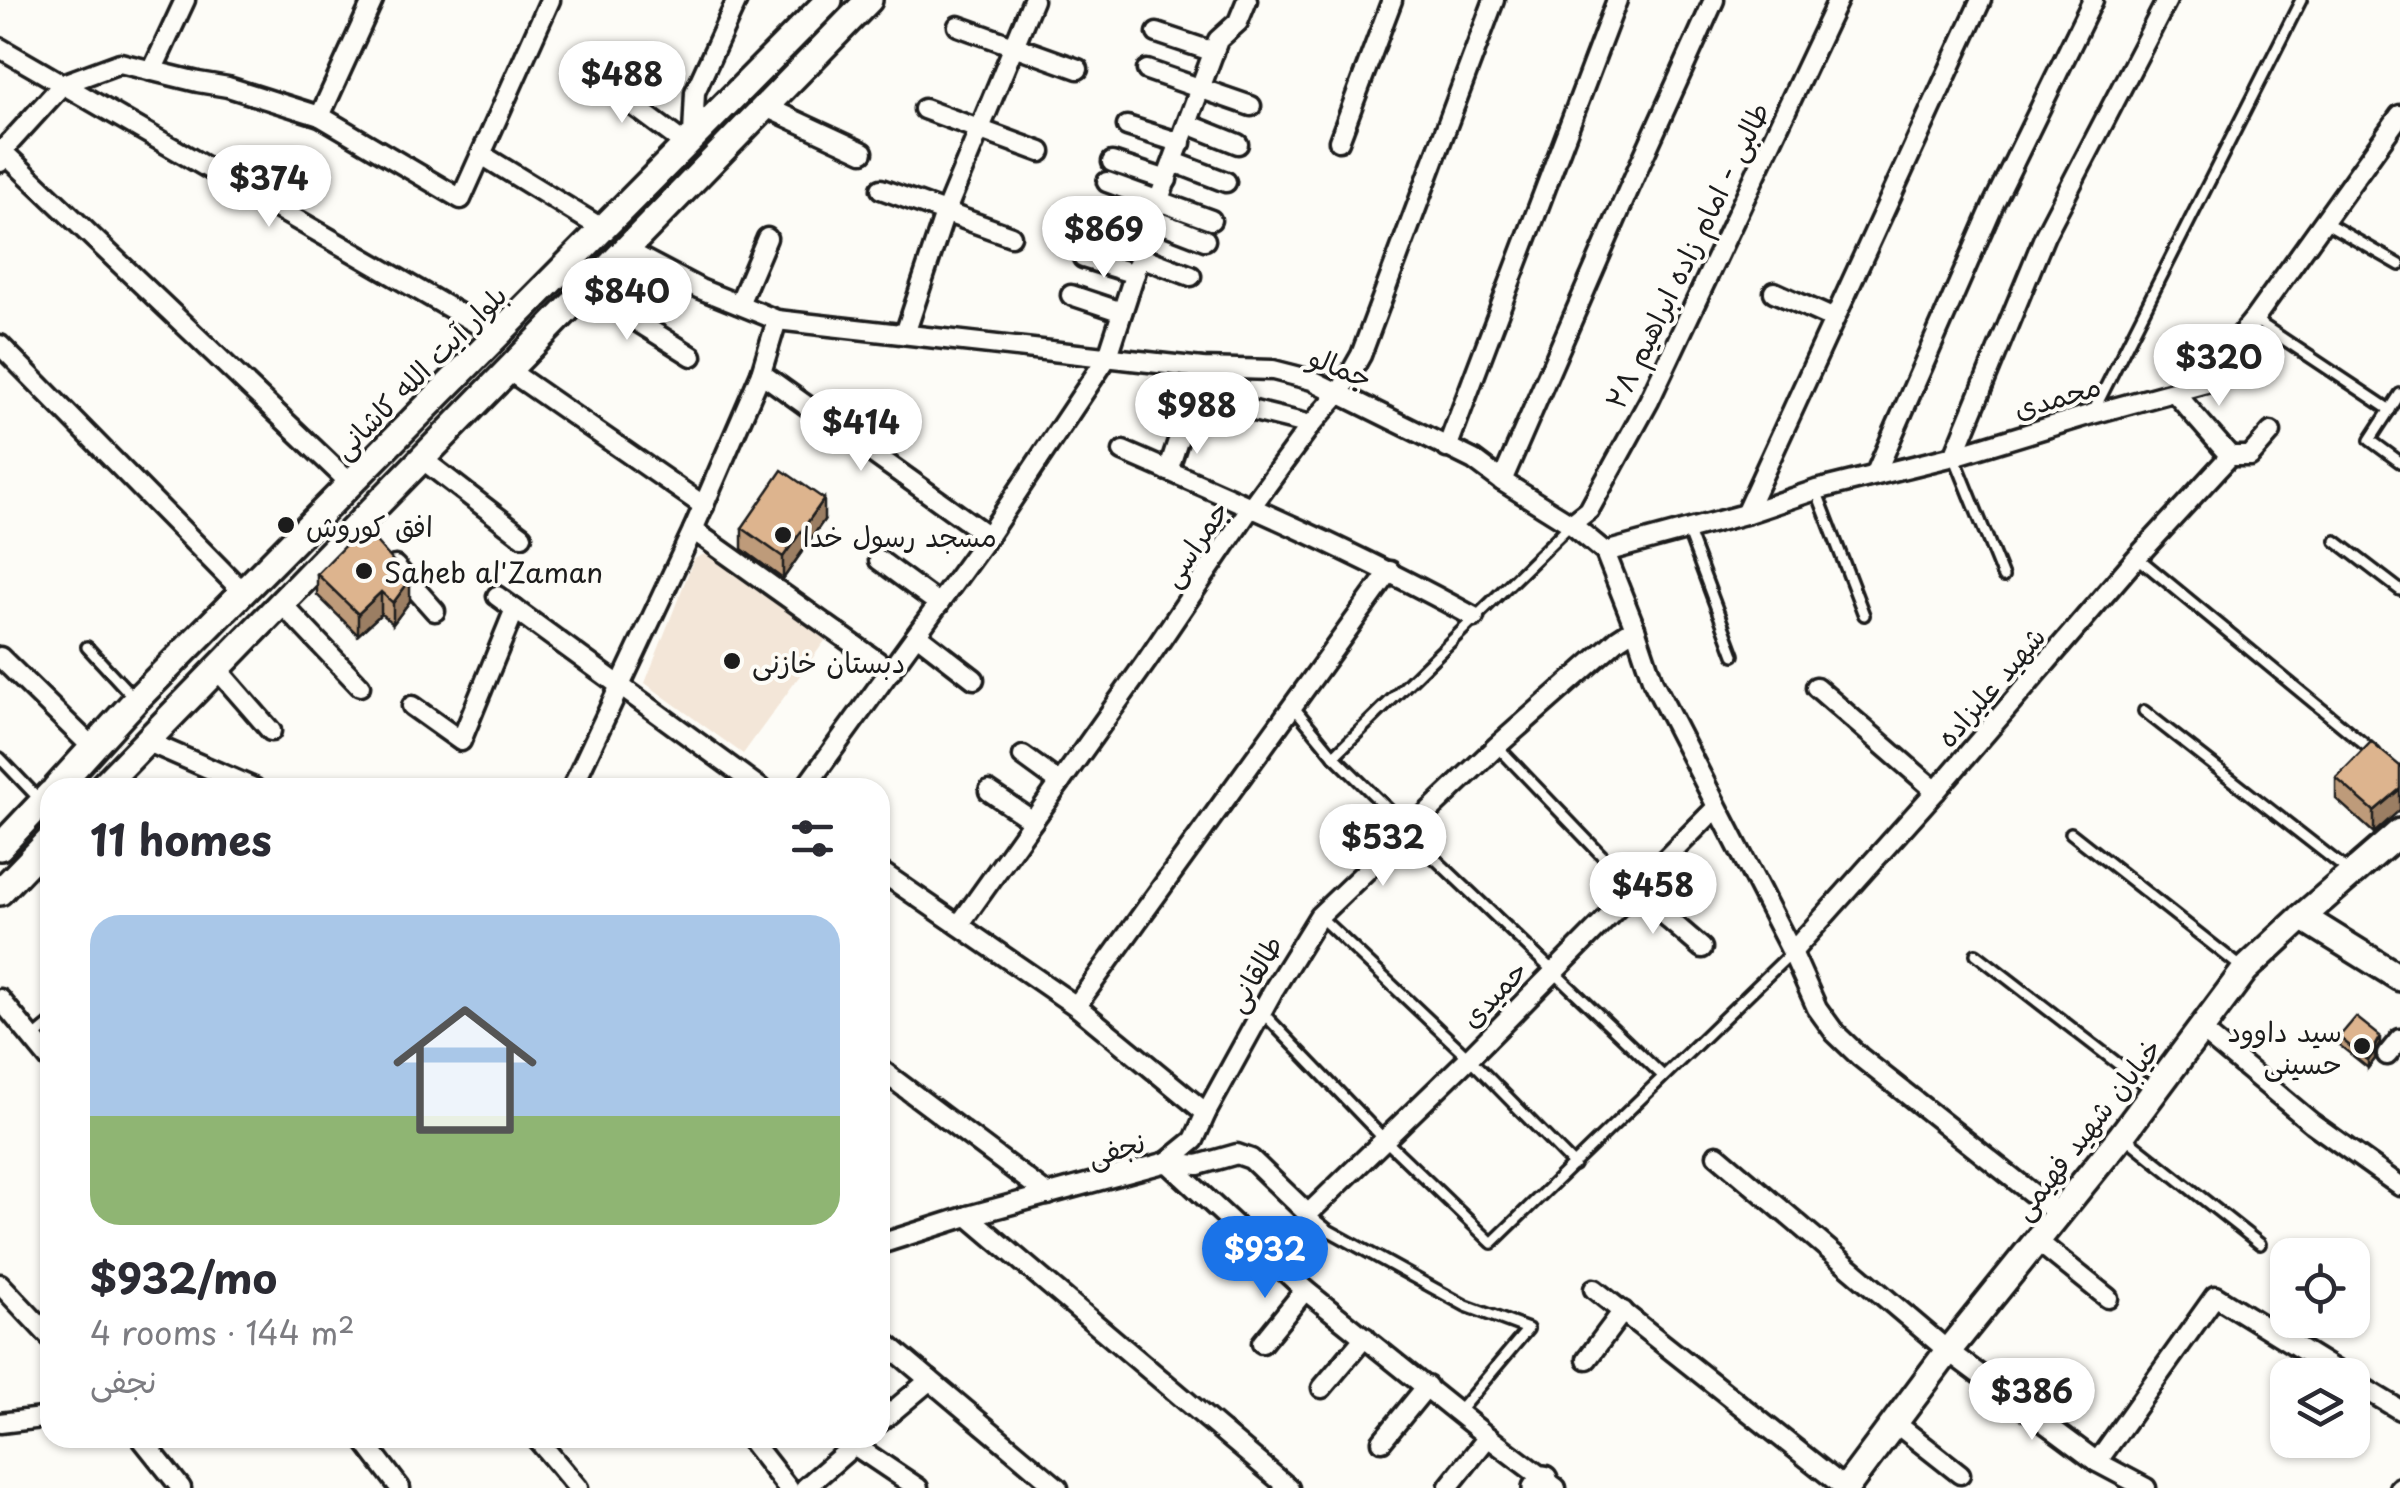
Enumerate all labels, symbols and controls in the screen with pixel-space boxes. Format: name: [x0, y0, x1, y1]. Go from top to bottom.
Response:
pin: $488: [563, 41, 681, 126]
text: $488: [581, 49, 663, 97]
street label: طالبی - امام زاده ابراهیم ۲۸: [1593, 94, 1781, 417]
pin: $374: [210, 145, 328, 230]
text: $374: [229, 153, 309, 201]
pin: $869: [1045, 196, 1163, 281]
text: $869: [1064, 204, 1144, 252]
pin: $840: [568, 258, 686, 343]
text: $840: [584, 266, 670, 314]
street label: بلوار آیت الله کاشانی: [322, 274, 516, 468]
pin: $320: [2160, 324, 2278, 409]
text: $320: [2176, 332, 2262, 380]
street label: جمالو: [1302, 334, 1379, 398]
street label: محمدی: [2008, 363, 2106, 429]
pin: $988: [1138, 372, 1256, 457]
text: $988: [1157, 380, 1237, 428]
pin: $414: [802, 389, 920, 474]
text: $414: [822, 397, 900, 445]
street label: جمراسی: [1149, 491, 1239, 595]
place label: افق کوروش: [306, 504, 433, 547]
marker: افق کوروش: [275, 514, 297, 536]
place label: مسجد رسول خدا: [803, 514, 997, 557]
marker: مسجد رسول خدا: [772, 524, 794, 546]
place label: Saheb al'Zaman: [384, 550, 603, 593]
marker: Saheb al'Zaman: [353, 560, 375, 582]
street label: شهید علیزاده: [1925, 616, 2055, 756]
place label: دبستان خازنی: [752, 640, 905, 683]
marker: دبستان خازنی: [721, 650, 743, 672]
pin: $532: [1324, 804, 1442, 889]
text: 11 homes: [90, 807, 272, 870]
icon: filters: [785, 811, 840, 866]
text: $532: [1341, 812, 1425, 860]
pin: $458: [1594, 852, 1712, 937]
text: $458: [1612, 860, 1694, 908]
street label: طالقانی: [1214, 926, 1292, 1020]
street label: حمیدی: [1450, 949, 1536, 1037]
icon: home: [375, 980, 555, 1160]
place label: سید داوود حسینی: [2228, 1009, 2342, 1084]
street label: خیابان شهید فهیمی: [2001, 1028, 2171, 1228]
marker: سید داوود حسینی: [2351, 1035, 2373, 1057]
street label: نجفی: [1082, 1119, 1150, 1177]
pin: $932: [1206, 1216, 1324, 1301]
text: $932: [1224, 1224, 1306, 1272]
map controls: [2270, 1238, 2370, 1458]
button: locate: [2270, 1238, 2370, 1338]
text: $932/mo: [90, 1245, 277, 1308]
text: 4 rooms · 144 m²: [90, 1308, 355, 1356]
text: نجفی: [90, 1356, 157, 1404]
pin: $386: [1973, 1358, 2091, 1443]
button: layers: [2270, 1358, 2370, 1458]
text: $386: [1991, 1366, 2073, 1414]

